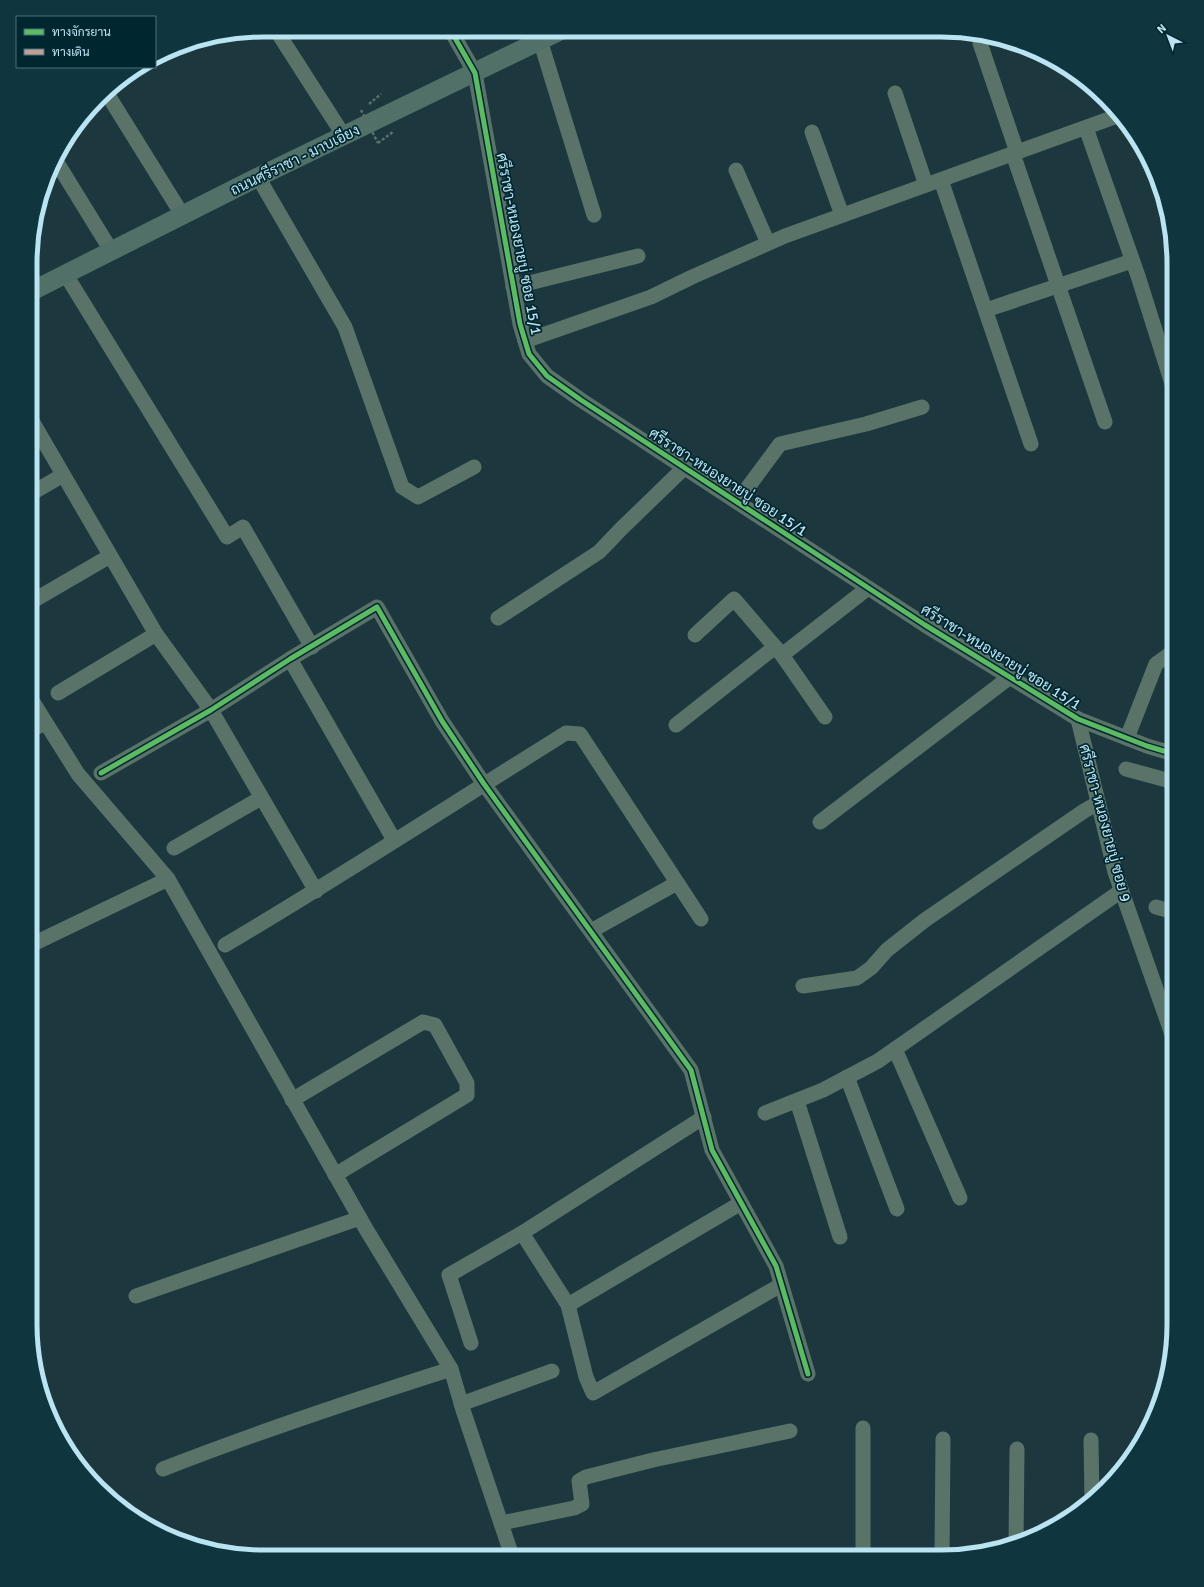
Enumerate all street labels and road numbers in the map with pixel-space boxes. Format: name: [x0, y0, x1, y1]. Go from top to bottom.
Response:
street label: ถนนศรีราชา - มาบเอียง: [227, 120, 363, 199]
street label: ศรีราชา-หนองยายบู่ ซอย 15/1: [492, 151, 546, 337]
street label: ศรีราชา-หนองยายบู่ ซอย 15/1: [645, 423, 811, 541]
street label: ศรีราชา-หนองยายบู่ ซอย 15/1: [917, 599, 1085, 715]
street label: ศรีราชา-หนองยายบู่ ซอย 9: [1074, 742, 1136, 904]

